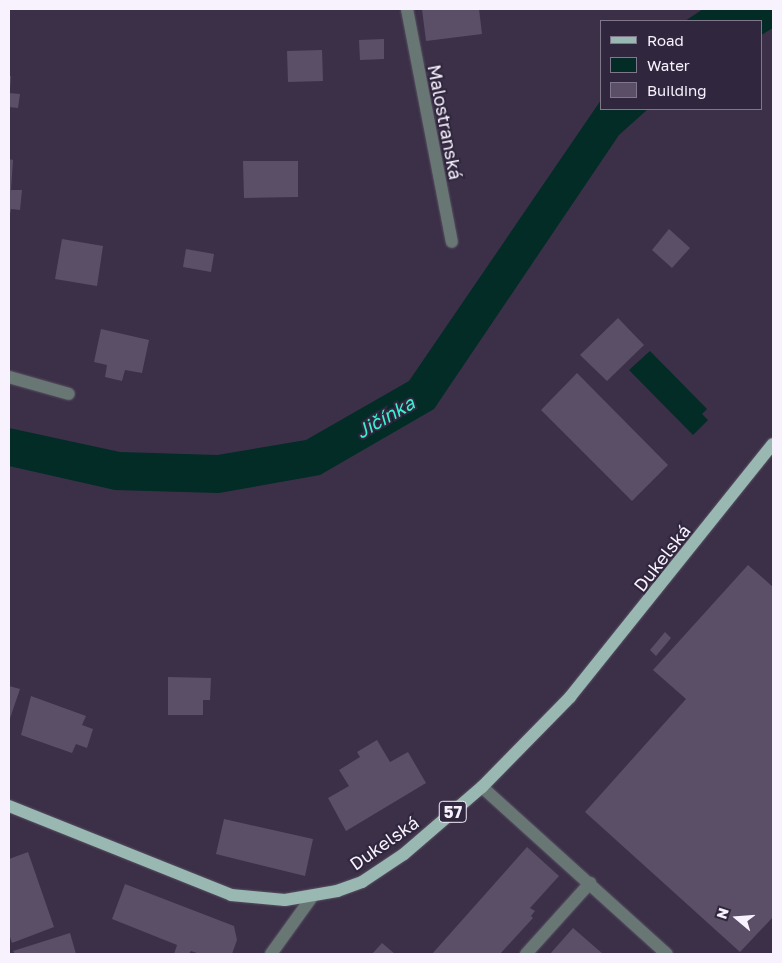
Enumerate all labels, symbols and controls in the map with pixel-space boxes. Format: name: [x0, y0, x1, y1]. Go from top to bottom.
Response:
legend: [600, 20, 762, 110]
text: Road: [647, 31, 684, 49]
text: Water: [647, 56, 690, 74]
street label: Malostranská: [423, 63, 467, 181]
text: Building: [647, 81, 707, 99]
water label: Jičínka: [352, 391, 418, 443]
street label: Dukelská: [629, 520, 695, 596]
road number: 57: [438, 799, 468, 826]
street label: Dukelská: [345, 811, 423, 875]
north arrow: [712, 893, 762, 943]
text: N: [713, 906, 732, 921]

